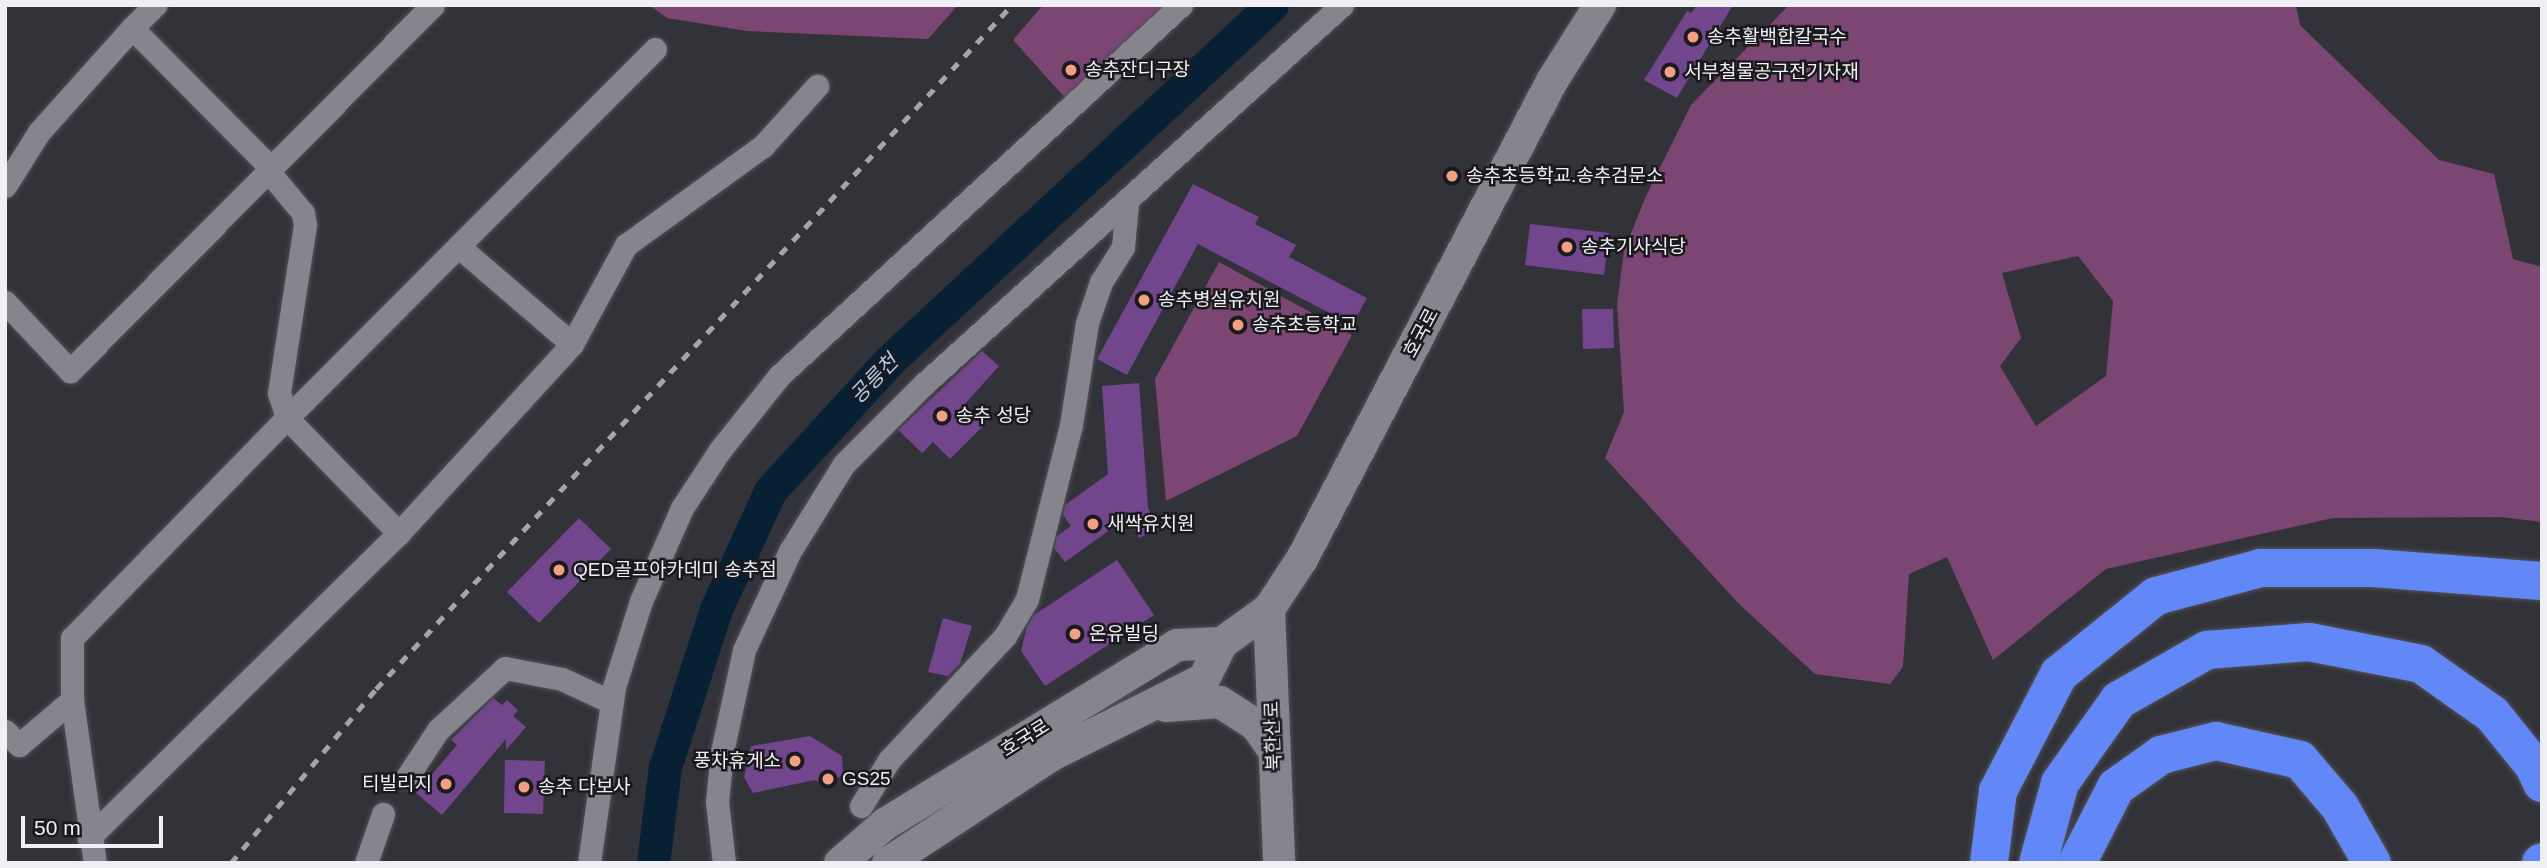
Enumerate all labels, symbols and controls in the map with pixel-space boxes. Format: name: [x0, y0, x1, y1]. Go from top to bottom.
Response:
place label: 송추활백합칼국수: [1707, 26, 1847, 48]
marker: 송추활백합칼국수: [1685, 29, 1701, 45]
place label: 송추잔디구장: [1085, 59, 1190, 81]
place label: 서부철물공구전기자재: [1684, 61, 1859, 83]
marker: 송추잔디구장: [1063, 62, 1079, 78]
marker: 서부철물공구전기자재: [1662, 64, 1678, 80]
place label: 송추초등학교.송추검문소: [1466, 165, 1664, 187]
marker: 송추초등학교.송추검문소: [1444, 168, 1460, 184]
place label: 송추기사식당: [1581, 236, 1686, 258]
marker: 송추기사식당: [1559, 239, 1575, 255]
place label: 송추병설유치원: [1158, 289, 1280, 311]
marker: 송추병설유치원: [1136, 292, 1152, 308]
street label: 호국로: [1399, 304, 1443, 362]
place label: 송추초등학교: [1252, 314, 1357, 336]
marker: 송추초등학교: [1230, 317, 1246, 333]
water label: 공릉천: [845, 349, 903, 409]
place label: 송추 성당: [956, 405, 1031, 427]
marker: 송추 성당: [934, 408, 950, 424]
place label: 새싹유치원: [1107, 513, 1194, 535]
marker: 새싹유치원: [1085, 516, 1101, 532]
place label: QED골프아카데미 송추점: [573, 559, 777, 581]
marker: QED골프아카데미 송추점: [551, 562, 567, 578]
place label: 온유빌딩: [1089, 623, 1159, 645]
marker: 온유빌딩: [1067, 626, 1083, 642]
street label: 북한산로: [1260, 701, 1286, 771]
street label: 호국로: [997, 714, 1053, 762]
place label: 풍차휴게소: [694, 750, 781, 772]
marker: 풍차휴게소: [787, 753, 803, 769]
place label: GS25: [842, 768, 891, 790]
marker: GS25: [820, 771, 836, 787]
place label: 티빌리지: [362, 773, 432, 795]
marker: 티빌리지: [438, 776, 454, 792]
place label: 송추 다보사: [538, 776, 631, 798]
marker: 송추 다보사: [516, 779, 532, 795]
scale bar: [24, 802, 166, 846]
text: 50 m: [34, 816, 81, 839]

